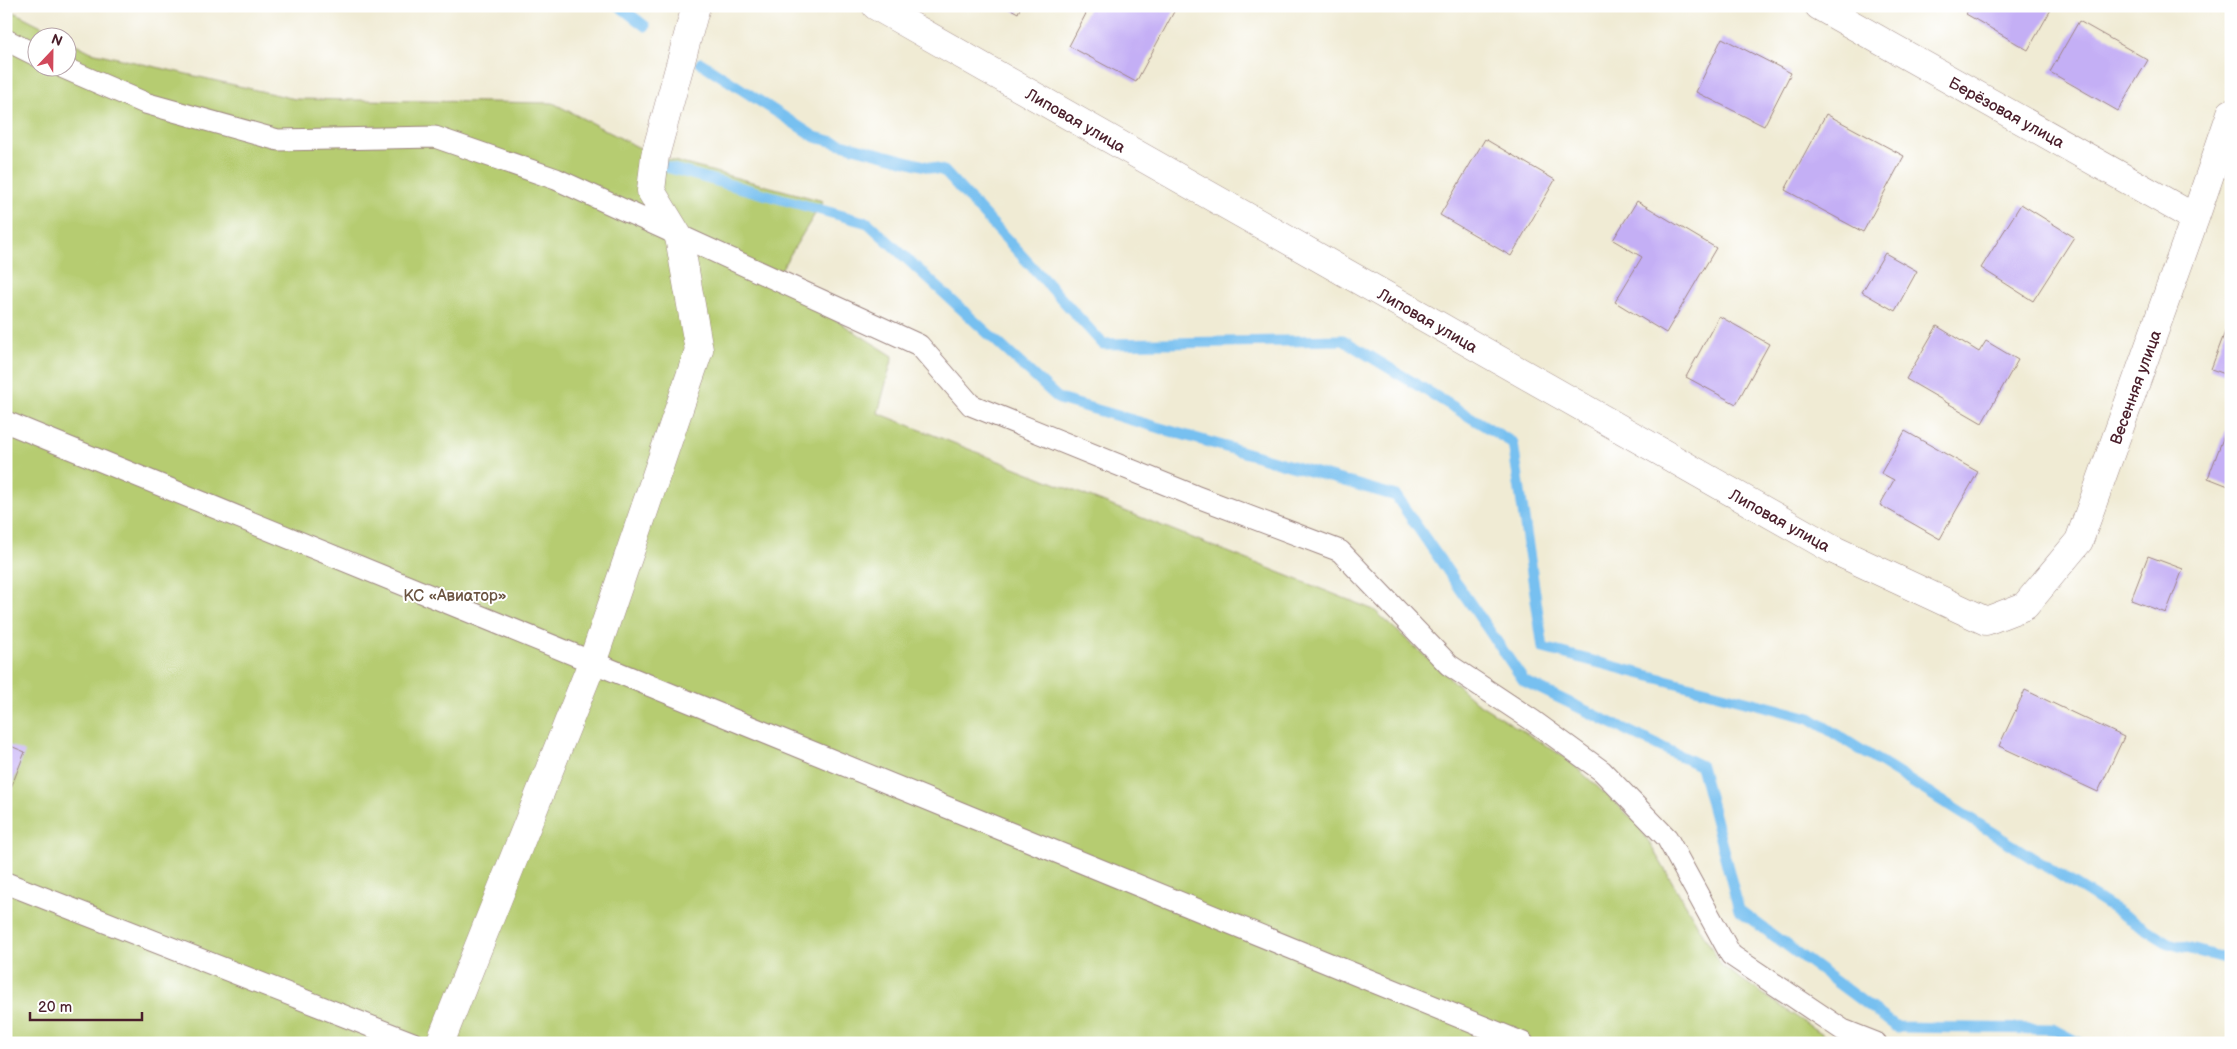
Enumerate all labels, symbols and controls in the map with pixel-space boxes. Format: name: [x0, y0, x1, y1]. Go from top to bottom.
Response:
north arrow: [28, 28, 78, 78]
text: N: [49, 31, 65, 50]
street label: Берёзовая улица: [1945, 74, 2068, 153]
street label: Липовая улица: [1021, 85, 1129, 158]
street label: Липовая улица: [1373, 285, 1481, 358]
street label: Весенняя улица: [2107, 327, 2166, 447]
street label: Липовая улица: [1725, 485, 1833, 557]
park label: КС «Авиатор»: [403, 587, 507, 606]
scale bar: [30, 989, 142, 1021]
text: 20 m: [38, 998, 72, 1017]

